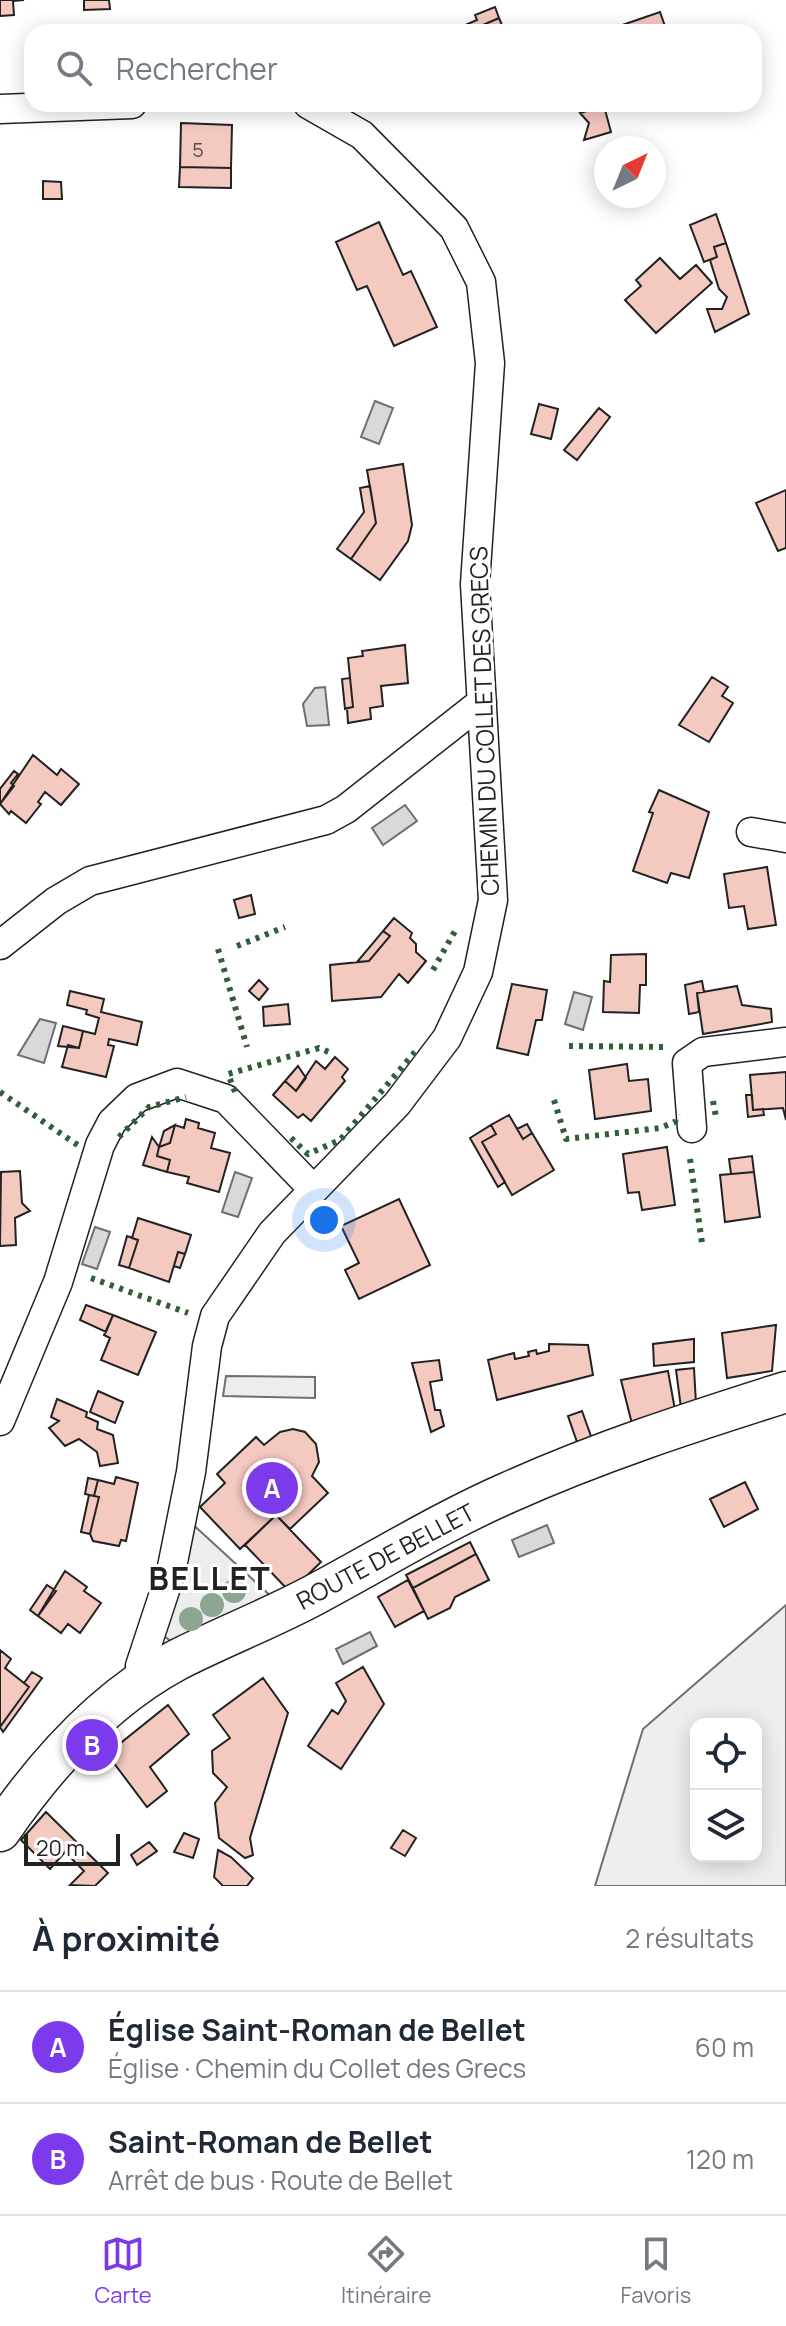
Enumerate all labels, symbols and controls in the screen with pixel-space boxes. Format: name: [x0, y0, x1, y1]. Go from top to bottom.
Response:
search box: [24, 24, 762, 112]
icon: search: [52, 46, 96, 90]
text: Rechercher: [116, 48, 278, 89]
house number: 5: [192, 136, 204, 163]
north arrow: [594, 136, 666, 208]
street label: CHEMIN DU COLLET DES GRECS: [461, 546, 506, 896]
your location: [304, 1200, 344, 1240]
pin: A: [246, 1458, 298, 1518]
street label: ROUTE DE BELLET: [290, 1494, 481, 1617]
district label: BELLET: [148, 1556, 272, 1600]
pin: B: [66, 1715, 118, 1775]
map controls: [690, 1718, 762, 1862]
button: locate: [690, 1718, 762, 1790]
button: layers: [690, 1790, 762, 1862]
scale bar: [24, 1830, 120, 1866]
text: 20 m: [36, 1833, 85, 1863]
text: À proximité: [32, 1915, 220, 1961]
text: 2 résultats: [625, 1920, 754, 1956]
text: Église Saint-Roman de Bellet: [108, 2009, 526, 2050]
text: A: [49, 2029, 67, 2065]
text: 60 m: [695, 2029, 754, 2065]
text: Église · Chemin du Collet des Grecs: [108, 2050, 526, 2086]
text: Saint-Roman de Bellet: [108, 2121, 433, 2162]
text: B: [50, 2141, 66, 2177]
text: 120 m: [686, 2141, 754, 2177]
text: Arrêt de bus · Route de Bellet: [108, 2162, 453, 2198]
tab: Carte: [95, 2232, 152, 2310]
tab: Itinéraire: [341, 2232, 431, 2310]
tab: Favoris: [621, 2232, 691, 2310]

